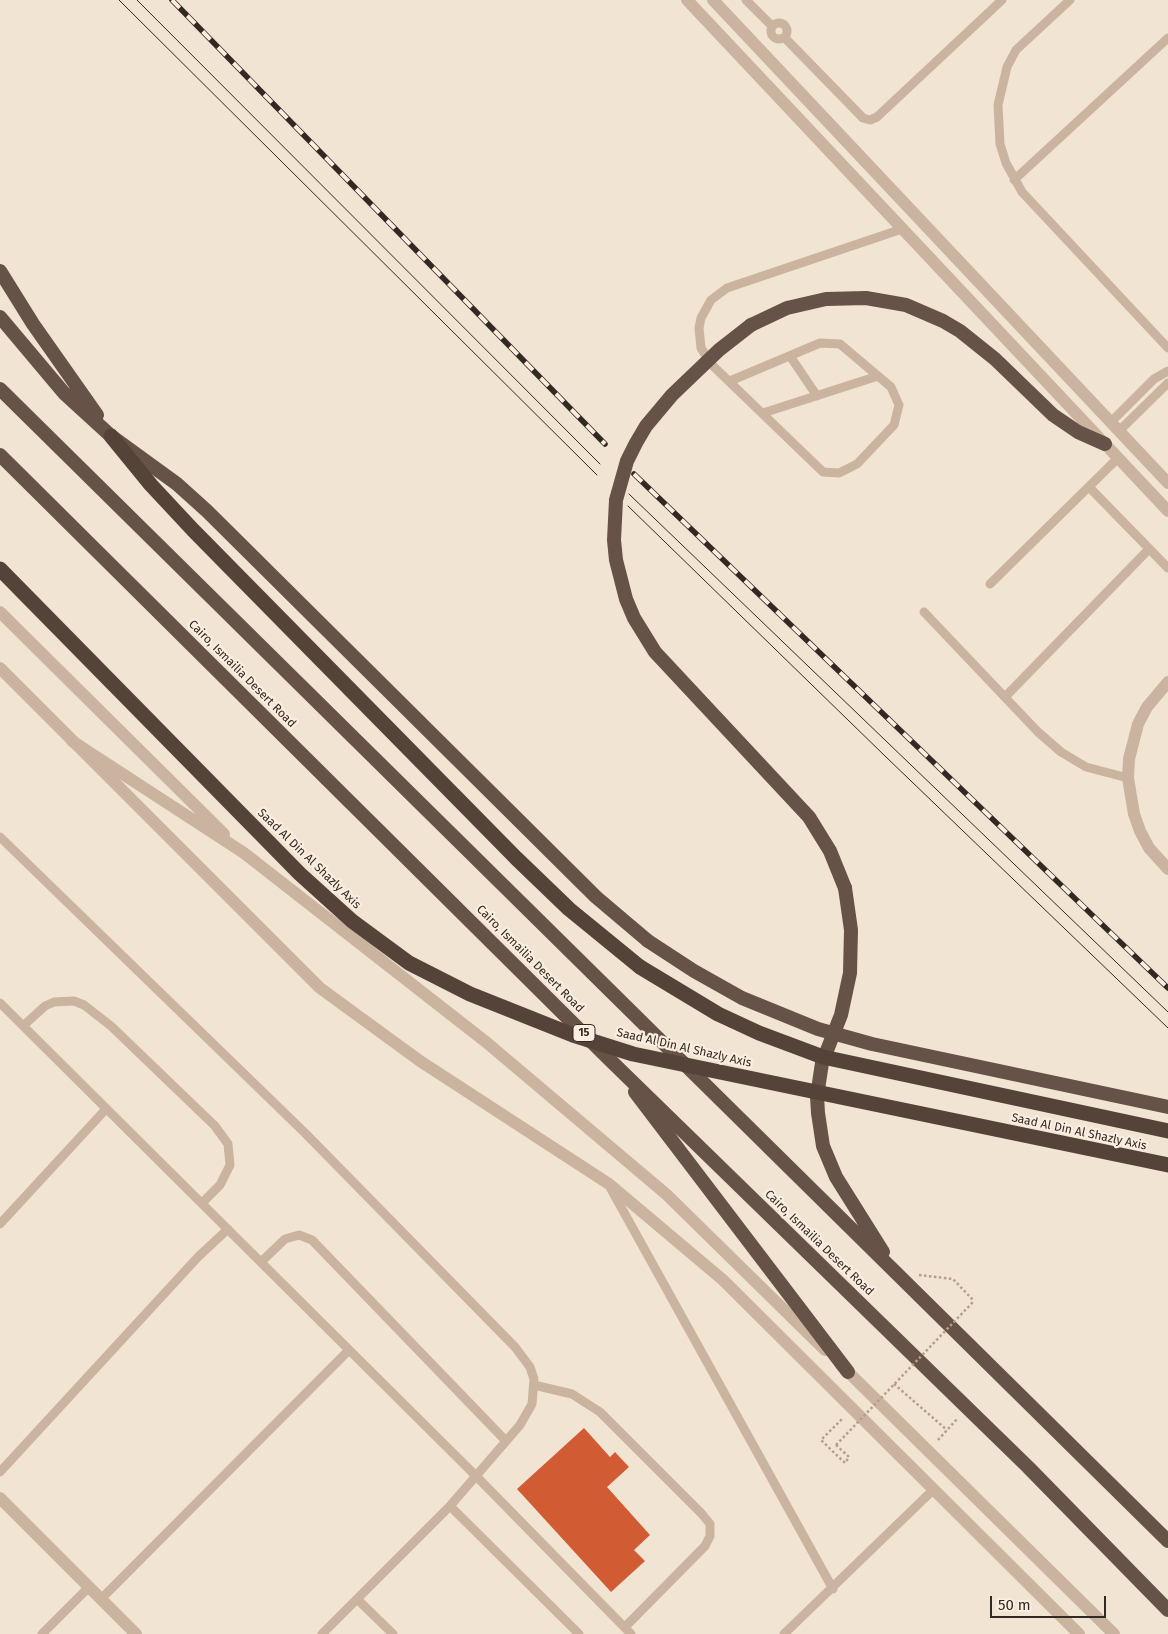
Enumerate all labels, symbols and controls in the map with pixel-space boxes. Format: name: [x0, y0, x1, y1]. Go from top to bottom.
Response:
street label: Cairo, Ismailia Desert Road: [185, 617, 299, 731]
street label: Saad Al Din Al Shazly Axis: [254, 806, 364, 912]
street label: Cairo, Ismailia Desert Road: [473, 902, 587, 1016]
road number: 15: [573, 1024, 595, 1042]
street label: Saad Al Din Al Shazly Axis: [615, 1025, 753, 1071]
street label: Saad Al Din Al Shazly Axis: [1010, 1111, 1148, 1153]
street label: Cairo, Ismailia Desert Road: [762, 1187, 876, 1299]
scale bar: [993, 1586, 1109, 1618]
text: 50 m: [998, 1596, 1031, 1614]

